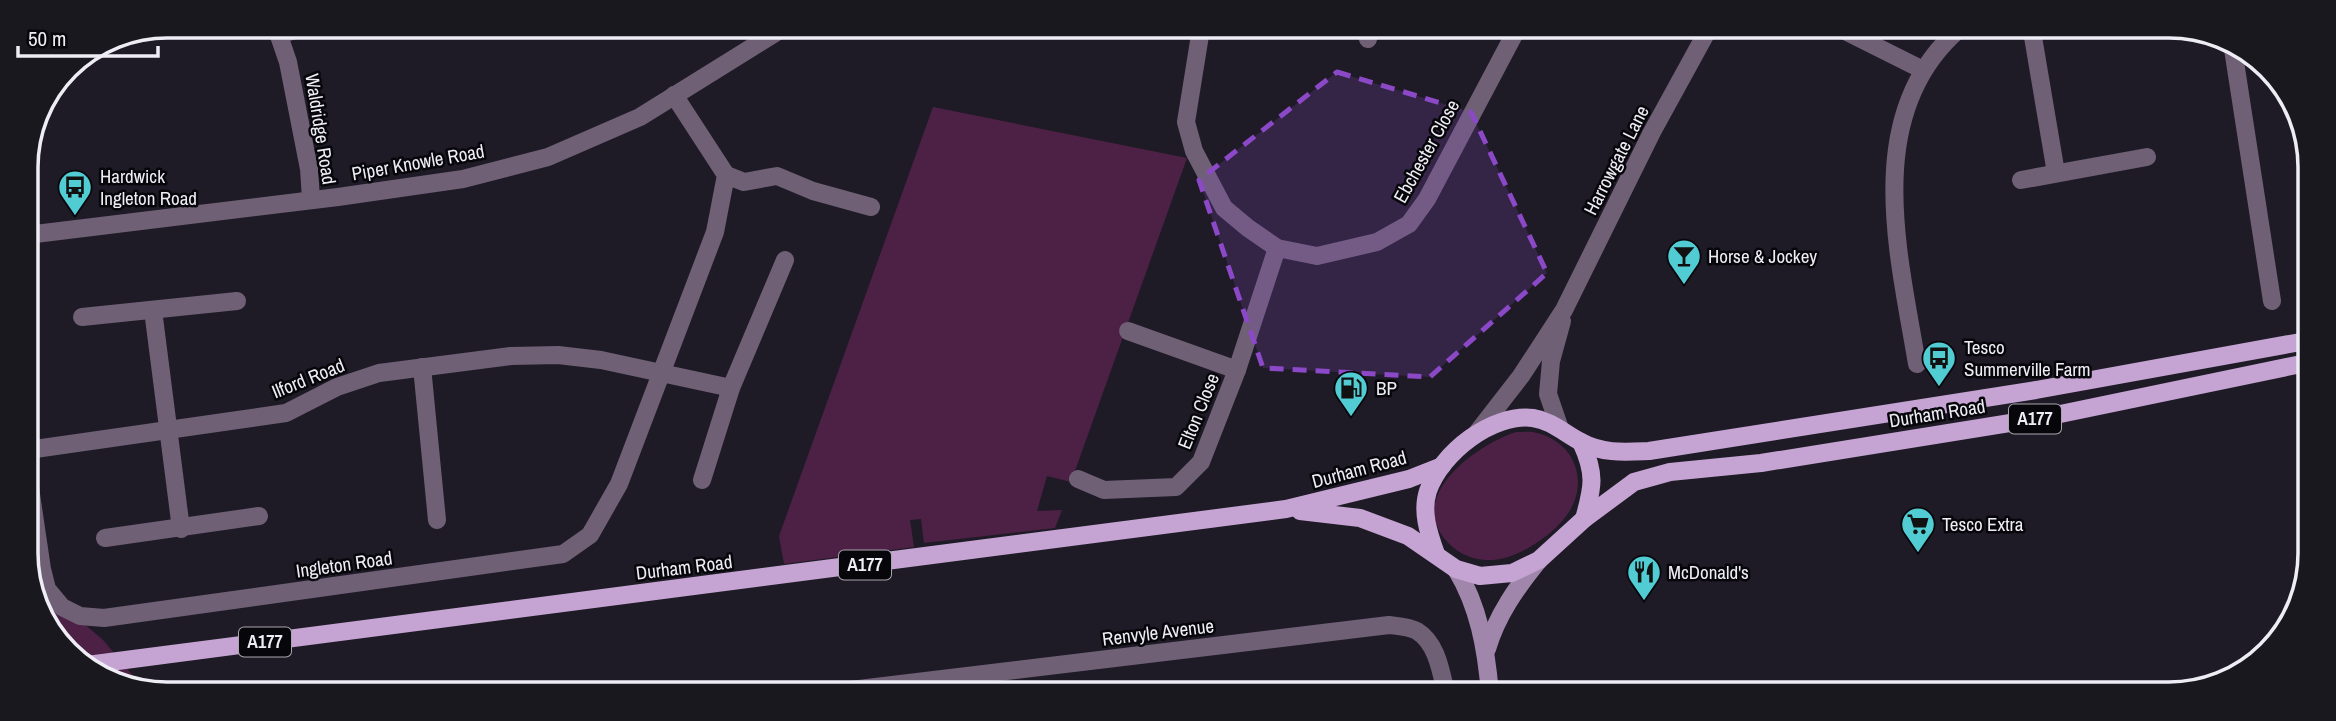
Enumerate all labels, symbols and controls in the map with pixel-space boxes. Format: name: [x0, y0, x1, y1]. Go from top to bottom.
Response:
scale bar: [18, 14, 158, 58]
text: 50 m: [28, 24, 66, 53]
street label: Waldridge Road: [299, 72, 343, 186]
street label: Ebchester Close: [1387, 95, 1465, 207]
street label: Harrowgate Lane: [1577, 101, 1655, 219]
street label: Piper Knowle Road: [350, 138, 486, 186]
place label: Hardwick Ingleton Road: [100, 163, 197, 211]
bus stop icon: Hardwick Ingleton Road: [56, 168, 94, 217]
bar icon: Horse & Jockey: [1665, 237, 1703, 286]
place label: Horse & Jockey: [1708, 243, 1817, 269]
place label: Tesco Summerville Farm: [1964, 334, 2090, 382]
bus stop icon: Tesco Summerville Farm: [1920, 339, 1958, 388]
street label: Ilford Road: [268, 352, 348, 404]
street label: Elton Close: [1171, 369, 1225, 453]
fuel station icon: BP: [1332, 369, 1370, 418]
place label: BP: [1376, 375, 1397, 401]
street label: Durham Road: [1887, 393, 1987, 433]
road number: A177: [2009, 404, 2061, 433]
street label: Durham Road: [1309, 444, 1409, 494]
supermarket icon: Tesco Extra: [1899, 505, 1937, 554]
place label: Tesco Extra: [1942, 511, 2024, 537]
street label: Ingleton Road: [294, 544, 394, 584]
street label: Durham Road: [634, 548, 734, 586]
road number: A177: [839, 550, 891, 580]
restaurant icon: McDonald's: [1625, 553, 1663, 602]
place label: McDonald's: [1668, 559, 1749, 585]
street label: Renvyle Avenue: [1101, 612, 1215, 652]
road number: A177: [239, 628, 291, 656]

